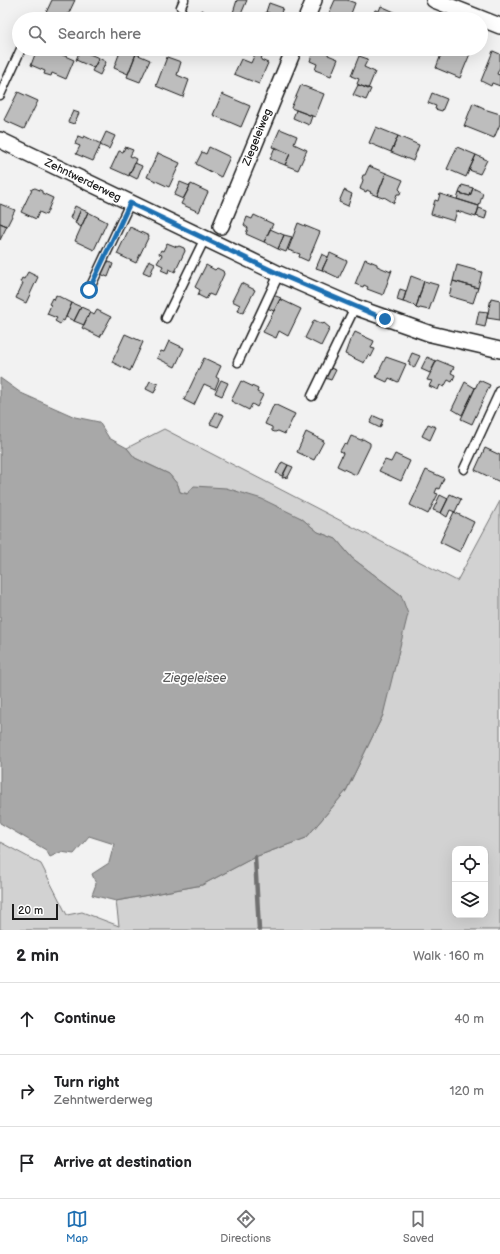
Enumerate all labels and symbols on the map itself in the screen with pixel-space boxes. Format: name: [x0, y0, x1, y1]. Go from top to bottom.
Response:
street label: Ziegeleiweg: [239, 107, 274, 168]
street label: Zehntwerderweg: [42, 155, 123, 204]
route start: [80, 281, 98, 299]
route end: [376, 310, 394, 328]
water label: Ziegeleisee: [162, 671, 227, 686]
scale bar: [12, 902, 58, 921]

